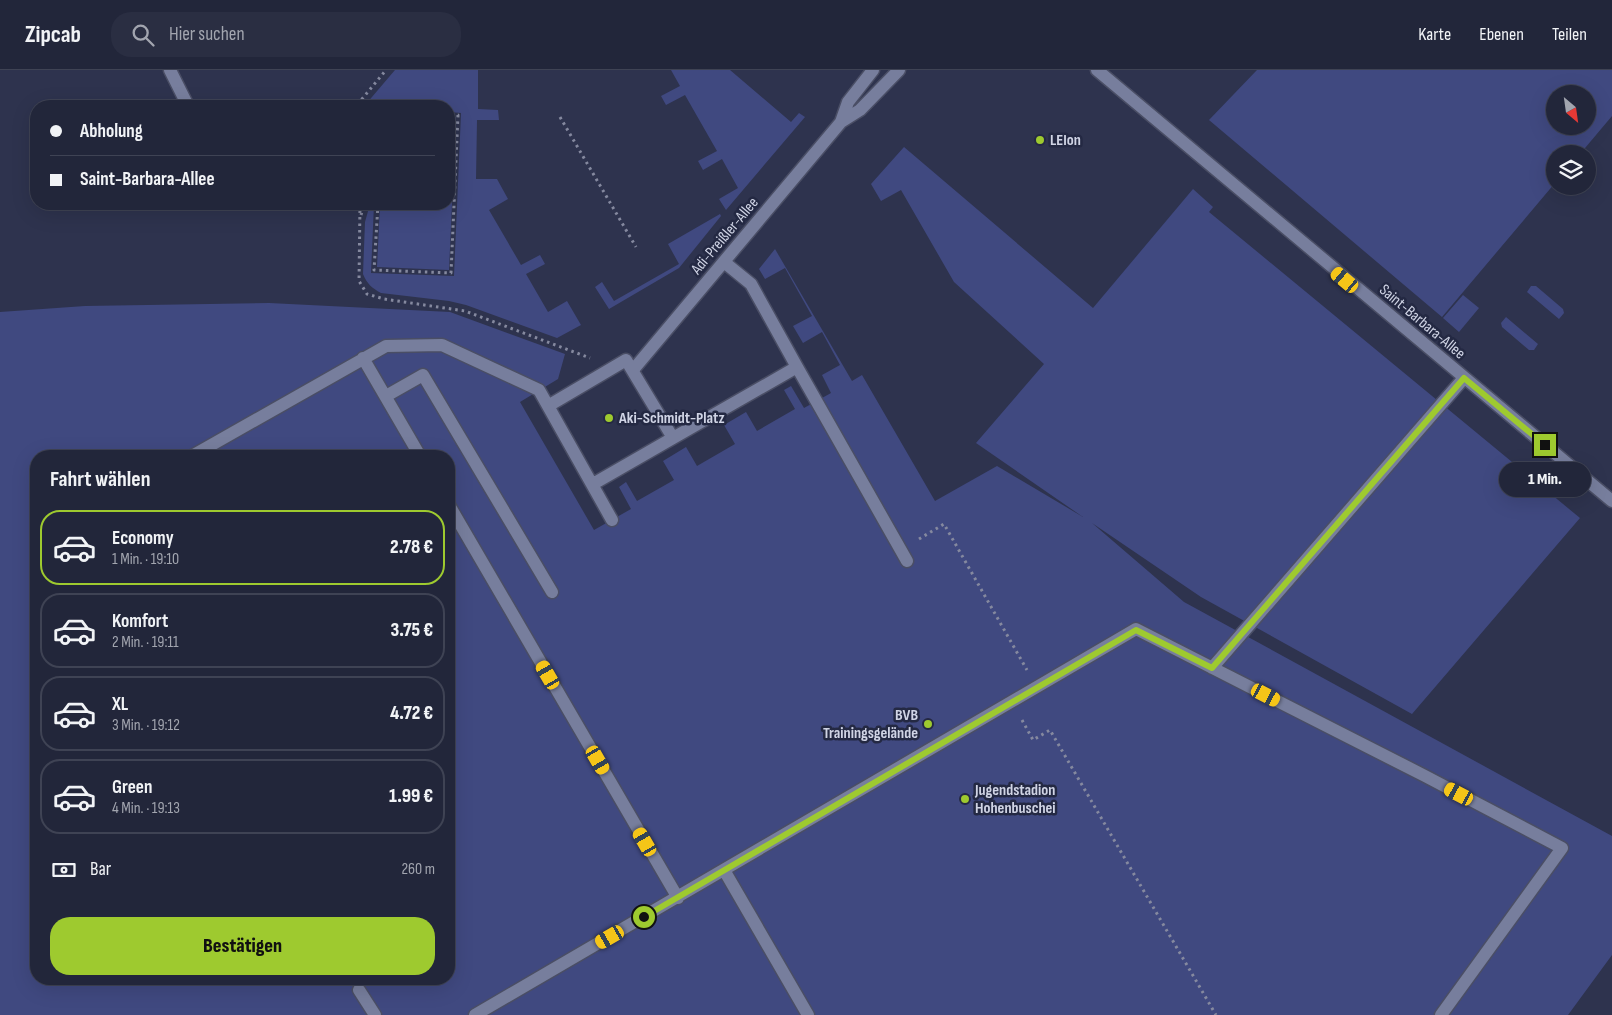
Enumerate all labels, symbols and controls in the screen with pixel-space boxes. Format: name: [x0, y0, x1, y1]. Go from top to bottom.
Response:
search box: [111, 12, 461, 57]
text: Zipcab: [25, 20, 81, 49]
icon: search: [129, 21, 157, 49]
text: Hier suchen: [169, 23, 245, 46]
text: Karte: [1418, 24, 1451, 45]
text: Ebenen: [1479, 24, 1524, 45]
text: Teilen: [1552, 24, 1587, 45]
north arrow: [1546, 85, 1596, 135]
map controls: [1546, 85, 1596, 195]
text: Abholung: [80, 120, 143, 143]
place label: LEIon: [1050, 131, 1081, 150]
marker: LEIon: [1034, 134, 1046, 146]
button: layers: [1546, 145, 1596, 195]
text: Saint-Barbara-Allee: [80, 168, 215, 191]
street label: Adi-Preißler-Allee: [687, 194, 763, 279]
car: [1328, 265, 1361, 295]
street label: Saint-Barbara-Allee: [1375, 281, 1469, 363]
place label: Aki-Schmidt-Platz: [618, 409, 725, 428]
marker: Aki-Schmidt-Platz: [603, 412, 615, 424]
route end: [1534, 434, 1556, 456]
callout: 1 Min.: [1499, 462, 1591, 498]
text: Fahrt wählen: [50, 466, 151, 493]
text: 1 Min.: [1528, 470, 1562, 489]
icon: car: [52, 525, 97, 570]
text: Economy: [112, 527, 174, 550]
text: 2.78 €: [390, 536, 433, 559]
text: 1 Min. · 19:10: [112, 550, 179, 569]
icon: car: [52, 608, 97, 653]
text: Komfort: [112, 610, 168, 633]
text: 3.75 €: [390, 619, 433, 642]
text: 2 Min. · 19:11: [112, 633, 179, 652]
car: [534, 658, 561, 692]
car: [1249, 682, 1282, 708]
icon: car: [52, 691, 97, 736]
text: XL: [112, 693, 128, 716]
text: 4.72 €: [390, 702, 433, 725]
place label: BVB Trainingsgelände: [823, 706, 918, 743]
text: 3 Min. · 19:12: [112, 716, 180, 735]
marker: BVB Trainingsgelände: [922, 718, 934, 730]
car: [584, 743, 611, 777]
icon: car: [52, 774, 97, 819]
text: Green: [112, 776, 152, 799]
car: [1442, 780, 1475, 808]
place label: Jugendstadion Hohenbuschei: [974, 781, 1056, 818]
text: 1.99 €: [389, 785, 433, 808]
marker: Jugendstadion Hohenbuschei: [959, 793, 971, 805]
text: 4 Min. · 19:13: [112, 799, 180, 818]
car: [631, 825, 658, 859]
icon: cash: [50, 856, 78, 884]
text: Bar: [90, 858, 111, 881]
text: 260 m: [401, 860, 435, 879]
route start: [633, 906, 655, 928]
button: Bestätigen: [50, 917, 435, 975]
car: [593, 923, 626, 951]

